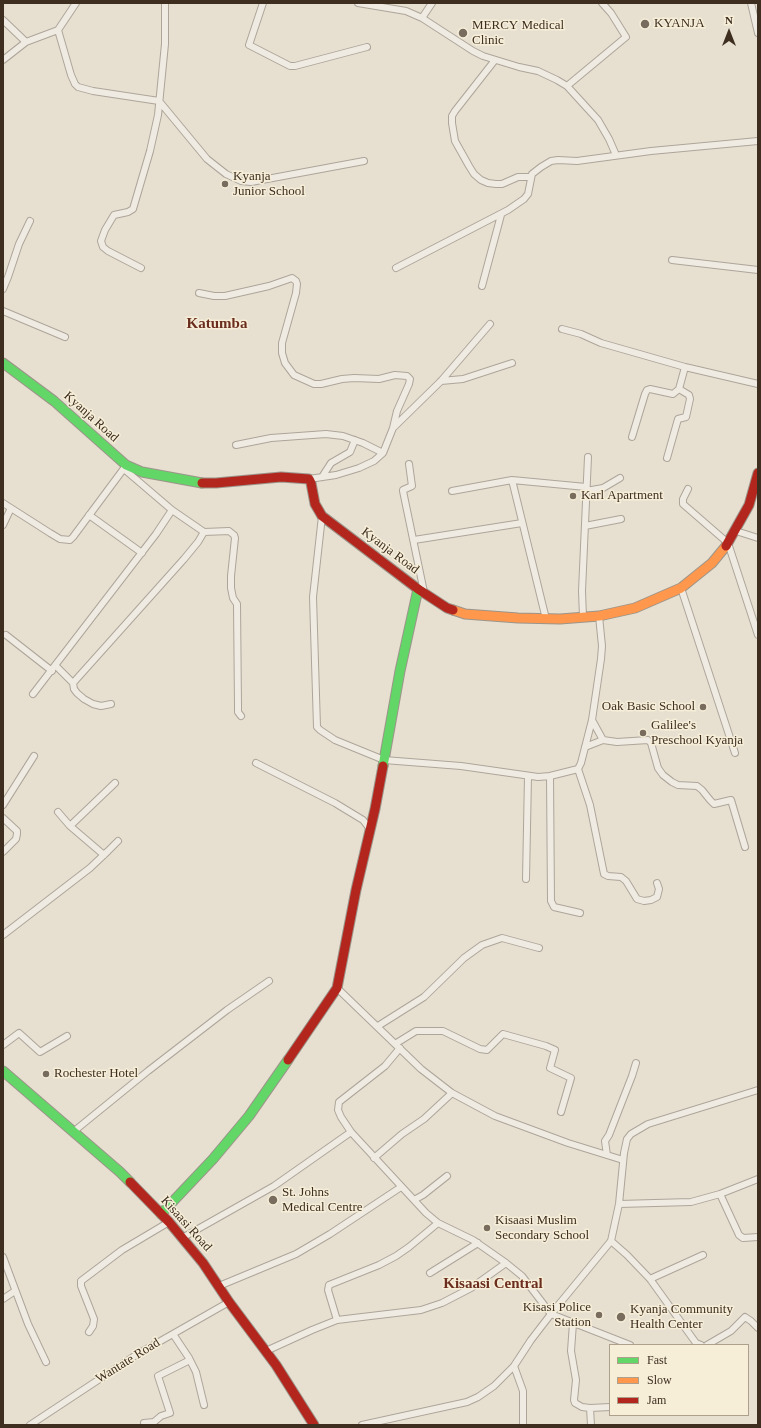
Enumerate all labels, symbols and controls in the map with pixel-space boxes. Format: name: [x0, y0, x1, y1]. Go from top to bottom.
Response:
north arrow: [709, 12, 749, 52]
text: N: [725, 14, 733, 26]
place label: KYANJA: [654, 16, 705, 32]
place label: MERCY Medical Clinic: [472, 18, 564, 49]
marker: KYANJA: [639, 18, 651, 30]
marker: MERCY Medical Clinic: [457, 27, 469, 39]
place label: Kyanja Junior School: [233, 169, 305, 200]
marker: Kyanja Junior School: [220, 179, 230, 189]
district label: Katumba: [187, 315, 247, 333]
street label: Kyanja Road: [60, 388, 122, 446]
place label: Karl Apartment: [581, 488, 663, 504]
marker: Karl Apartment: [568, 491, 578, 501]
street label: Kyanja Road: [358, 524, 422, 578]
place label: Oak Basic School: [602, 699, 695, 715]
marker: Oak Basic School: [698, 702, 708, 712]
place label: Galilee's Preschool Kyanja: [651, 718, 743, 749]
marker: Galilee's Preschool Kyanja: [638, 728, 648, 738]
place label: Rochester Hotel: [54, 1066, 138, 1082]
marker: Rochester Hotel: [41, 1069, 51, 1079]
place label: St. Johns Medical Centre: [282, 1185, 362, 1216]
street label: Kisaasi Road: [157, 1193, 215, 1255]
marker: St. Johns Medical Centre: [267, 1194, 279, 1206]
place label: Kisaasi Muslim Secondary School: [495, 1213, 589, 1244]
marker: Kisaasi Muslim Secondary School: [482, 1223, 492, 1233]
district label: Kisaasi Central: [443, 1275, 543, 1293]
place label: Kisasi Police Station: [523, 1300, 591, 1331]
place label: Kyanja Community Health Center: [630, 1302, 733, 1333]
marker: Kisasi Police Station: [594, 1310, 604, 1320]
marker: Kyanja Community Health Center: [615, 1311, 627, 1323]
street label: Wantate Road: [93, 1335, 163, 1387]
legend: [609, 1344, 749, 1416]
text: Fast: [647, 1353, 667, 1367]
text: Slow: [647, 1373, 672, 1387]
text: Jam: [647, 1393, 666, 1407]

